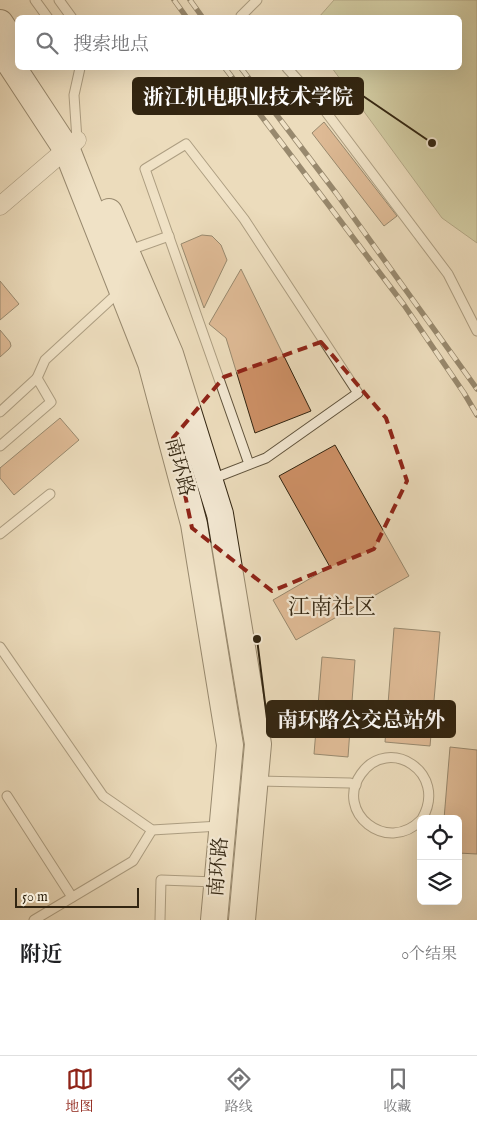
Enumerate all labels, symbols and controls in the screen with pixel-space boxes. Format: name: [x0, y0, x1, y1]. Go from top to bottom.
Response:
search box: [15, 15, 462, 70]
icon: search: [33, 29, 61, 57]
text: 搜索地点: [73, 33, 149, 57]
callout: 浙江机电职业技术学院: [133, 78, 363, 114]
text: 浙江机电职业技术学院: [143, 85, 353, 112]
street label: 南环路: [159, 435, 199, 499]
district label: 江南社区: [288, 594, 376, 622]
callout: 南环路公交总站外: [267, 701, 455, 737]
text: 南环路公交总站外: [277, 708, 445, 735]
map controls: [417, 815, 462, 905]
button: locate: [417, 815, 462, 860]
street label: 南环路: [204, 836, 234, 898]
button: layers: [417, 860, 462, 905]
scale bar: [15, 885, 139, 908]
text: 50 m: [22, 888, 48, 906]
text: 附近: [20, 942, 62, 969]
text: 0个结果: [401, 945, 457, 965]
tab: 地图: [66, 1065, 94, 1116]
tab: 路线: [225, 1065, 253, 1116]
tab: 收藏: [384, 1065, 412, 1116]

